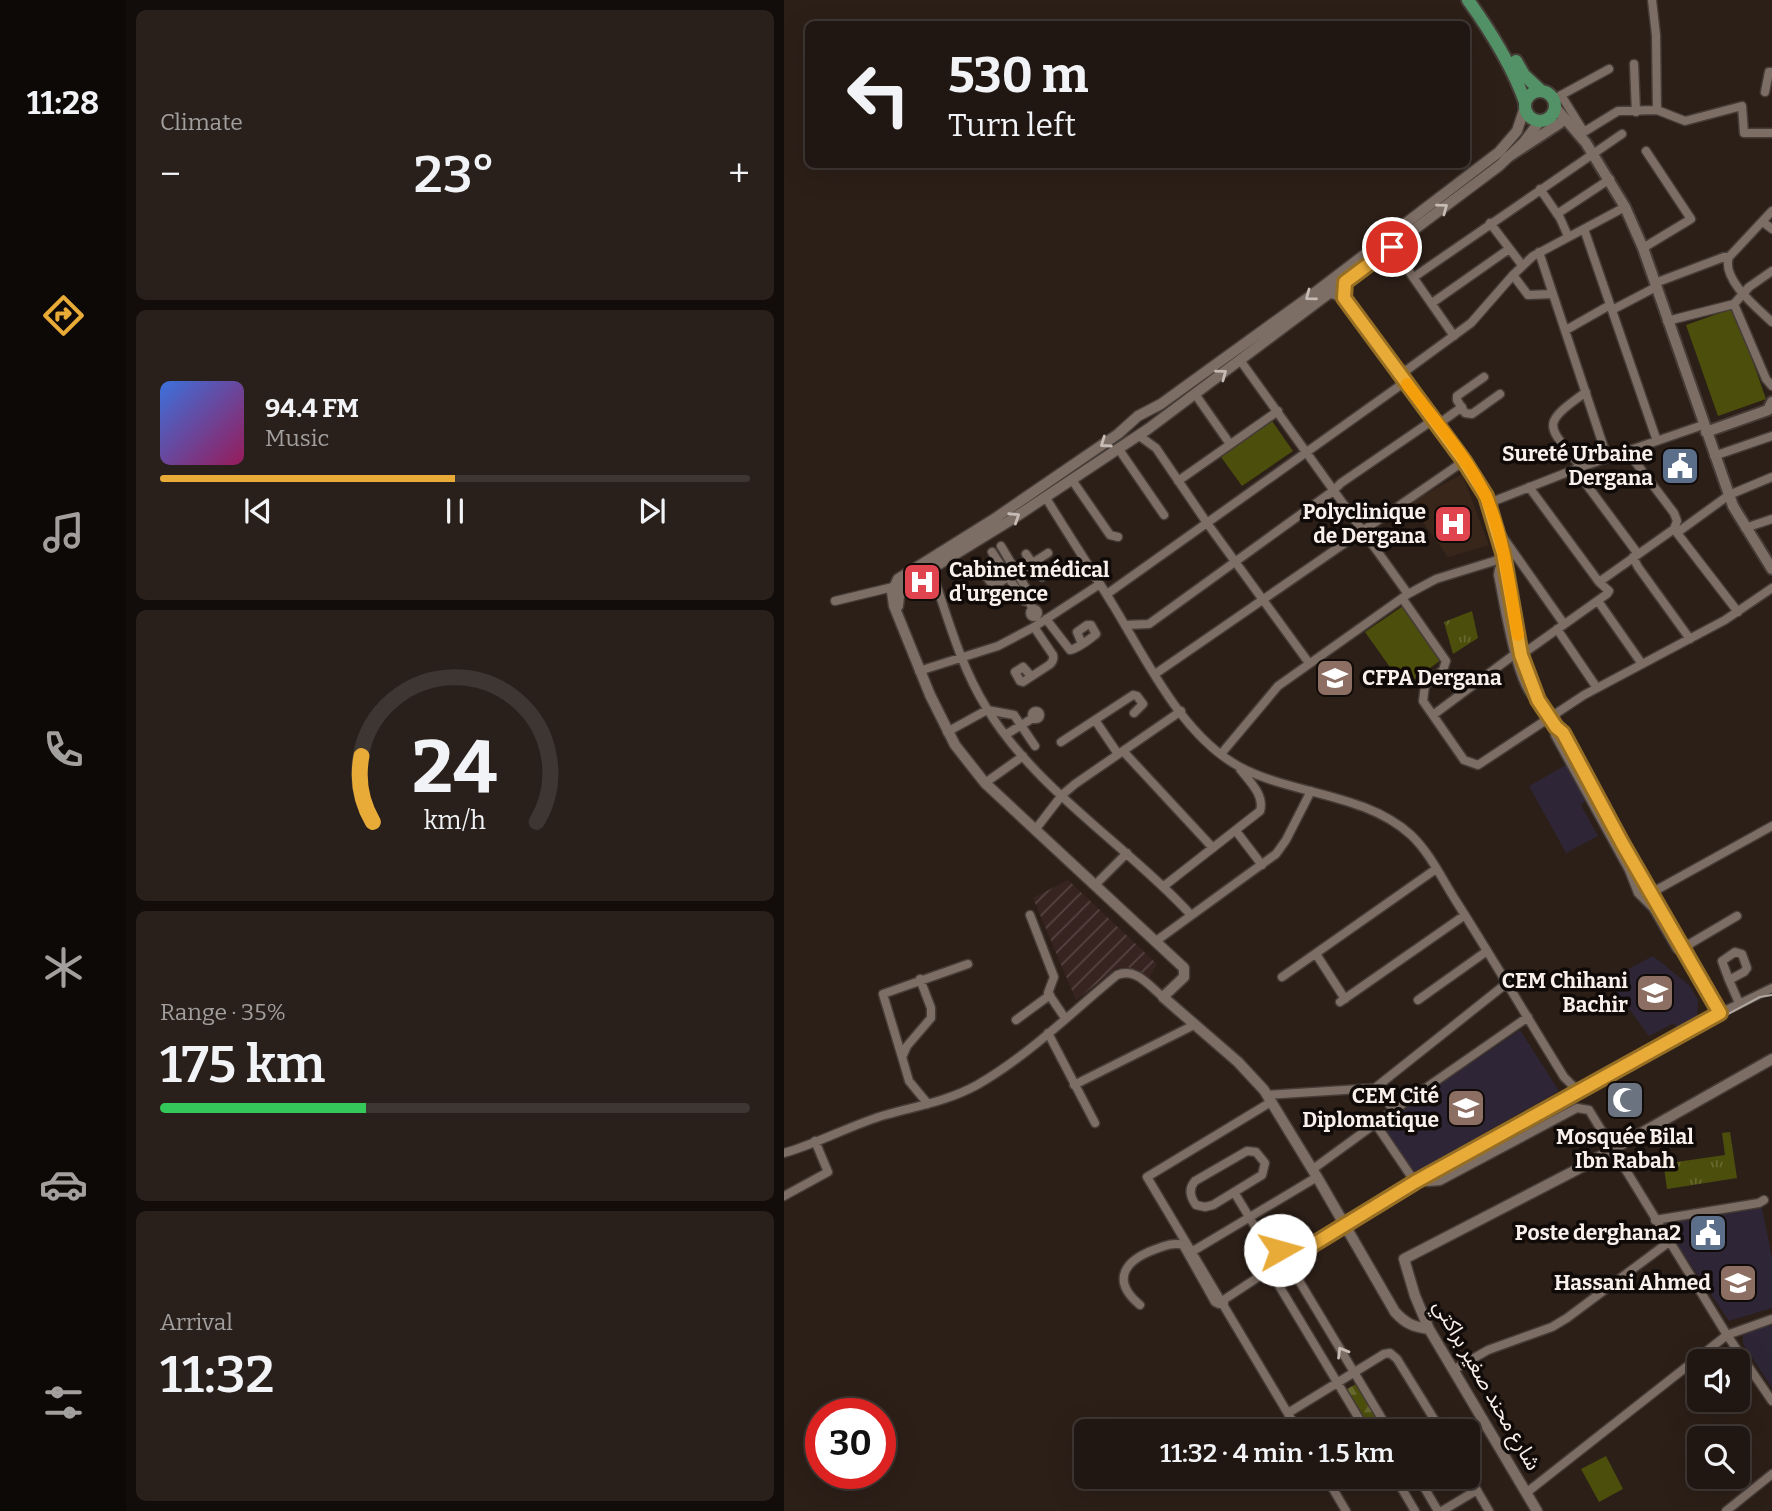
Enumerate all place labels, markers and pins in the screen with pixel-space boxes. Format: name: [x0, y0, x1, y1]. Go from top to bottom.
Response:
pin: [1362, 217, 1422, 277]
place label: Sureté Urbaine Dergana: [1502, 441, 1653, 491]
public building icon: Sureté Urbaine Dergana: [1659, 445, 1701, 487]
place label: Polyclinique de Dergana: [1302, 499, 1426, 549]
hospital icon: Polyclinique de Dergana: [1432, 503, 1474, 545]
place label: Cabinet médical d'urgence: [949, 557, 1110, 607]
hospital icon: Cabinet médical d'urgence: [901, 561, 943, 603]
school or university icon: CFPA Dergana: [1314, 657, 1356, 699]
place label: CFPA Dergana: [1362, 665, 1502, 691]
place label: CEM Chihani Bachir: [1502, 968, 1628, 1018]
school or university icon: CEM Chihani Bachir: [1634, 972, 1676, 1014]
mosque icon: Mosquée Bilal Ibn Rabah: [1604, 1079, 1646, 1121]
place label: CEM Cité Diplomatique: [1302, 1083, 1439, 1133]
school or university icon: CEM Cité Diplomatique: [1445, 1087, 1487, 1129]
place label: Mosquée Bilal Ibn Rabah: [1556, 1124, 1694, 1174]
public building icon: Poste derghana2: [1687, 1212, 1729, 1254]
place label: Poste derghana2: [1515, 1220, 1681, 1246]
school or university icon: Hassani Ahmed: [1717, 1262, 1759, 1304]
place label: Hassani Ahmed: [1554, 1270, 1711, 1296]

